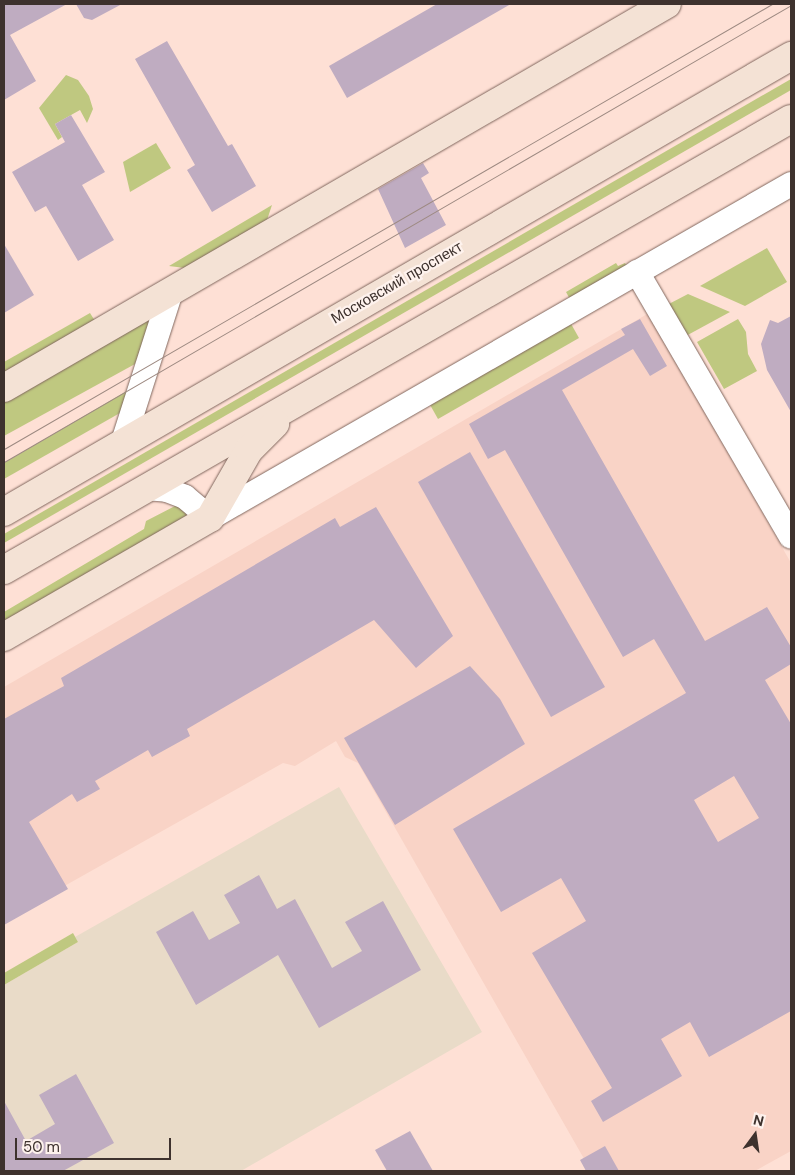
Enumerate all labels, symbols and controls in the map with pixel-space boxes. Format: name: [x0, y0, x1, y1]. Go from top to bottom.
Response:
street label: Московский проспект: [328, 238, 466, 328]
north arrow: [730, 1110, 780, 1160]
text: N: [751, 1110, 766, 1130]
scale bar: [18, 1128, 174, 1160]
text: 50 m: [23, 1137, 60, 1157]

